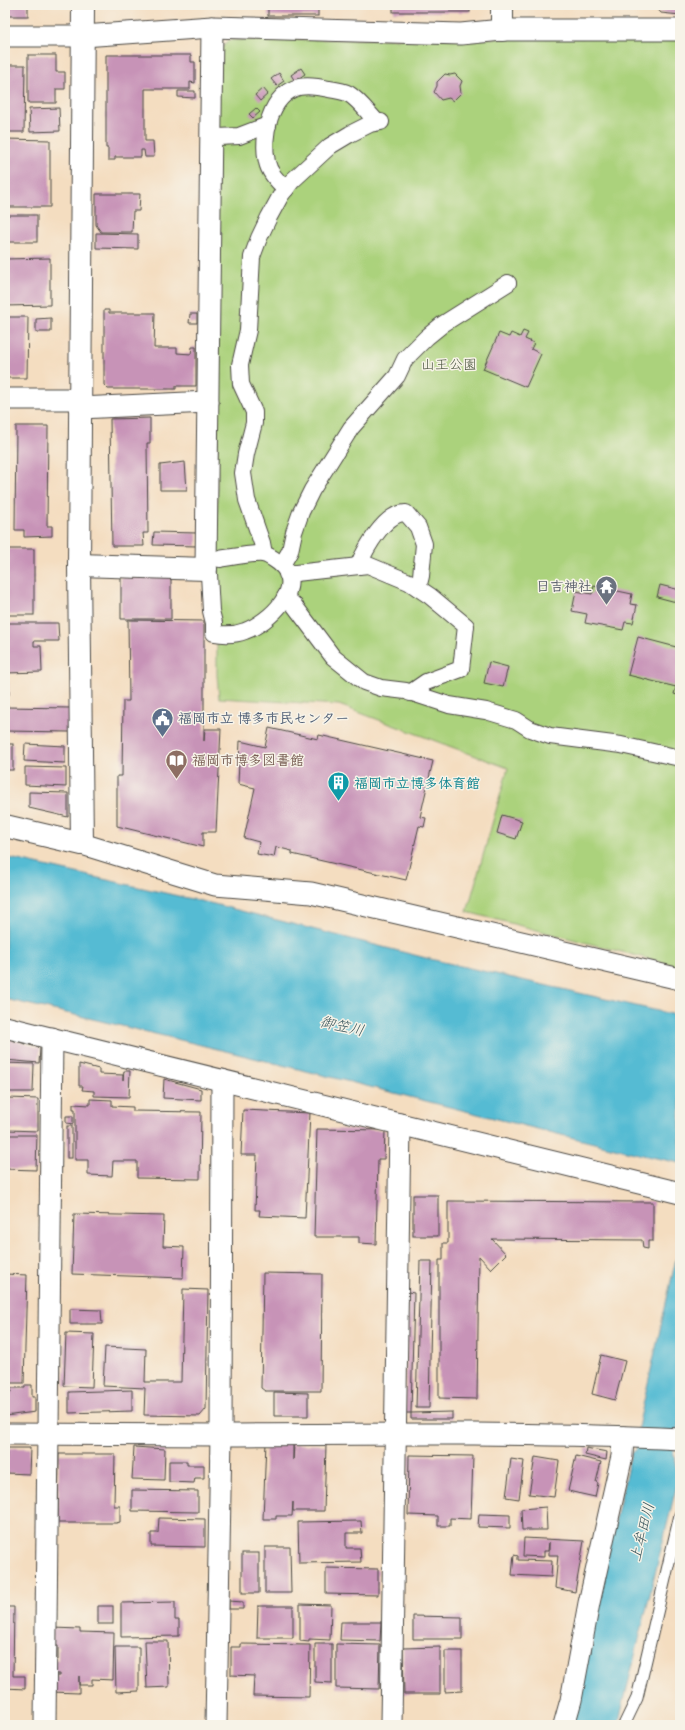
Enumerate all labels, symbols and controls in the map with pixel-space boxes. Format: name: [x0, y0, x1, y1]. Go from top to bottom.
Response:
park label: 山王公園: [421, 356, 477, 376]
temple icon: 日吉神社: [594, 573, 620, 606]
place label: 日吉神社: [536, 578, 592, 598]
public building icon: 福岡市立 博多市民センター: [150, 705, 176, 738]
place label: 福岡市立 博多市民センター: [178, 710, 349, 730]
library icon: 福岡市博多図書館: [163, 747, 189, 780]
place label: 福岡市博多図書館: [192, 752, 304, 772]
building icon: 福岡市立博多体育館: [325, 770, 351, 803]
place label: 福岡市立博多体育館: [354, 775, 480, 795]
water label: 御笠川: [317, 1012, 366, 1044]
water label: 上牟田川: [626, 1501, 662, 1564]

